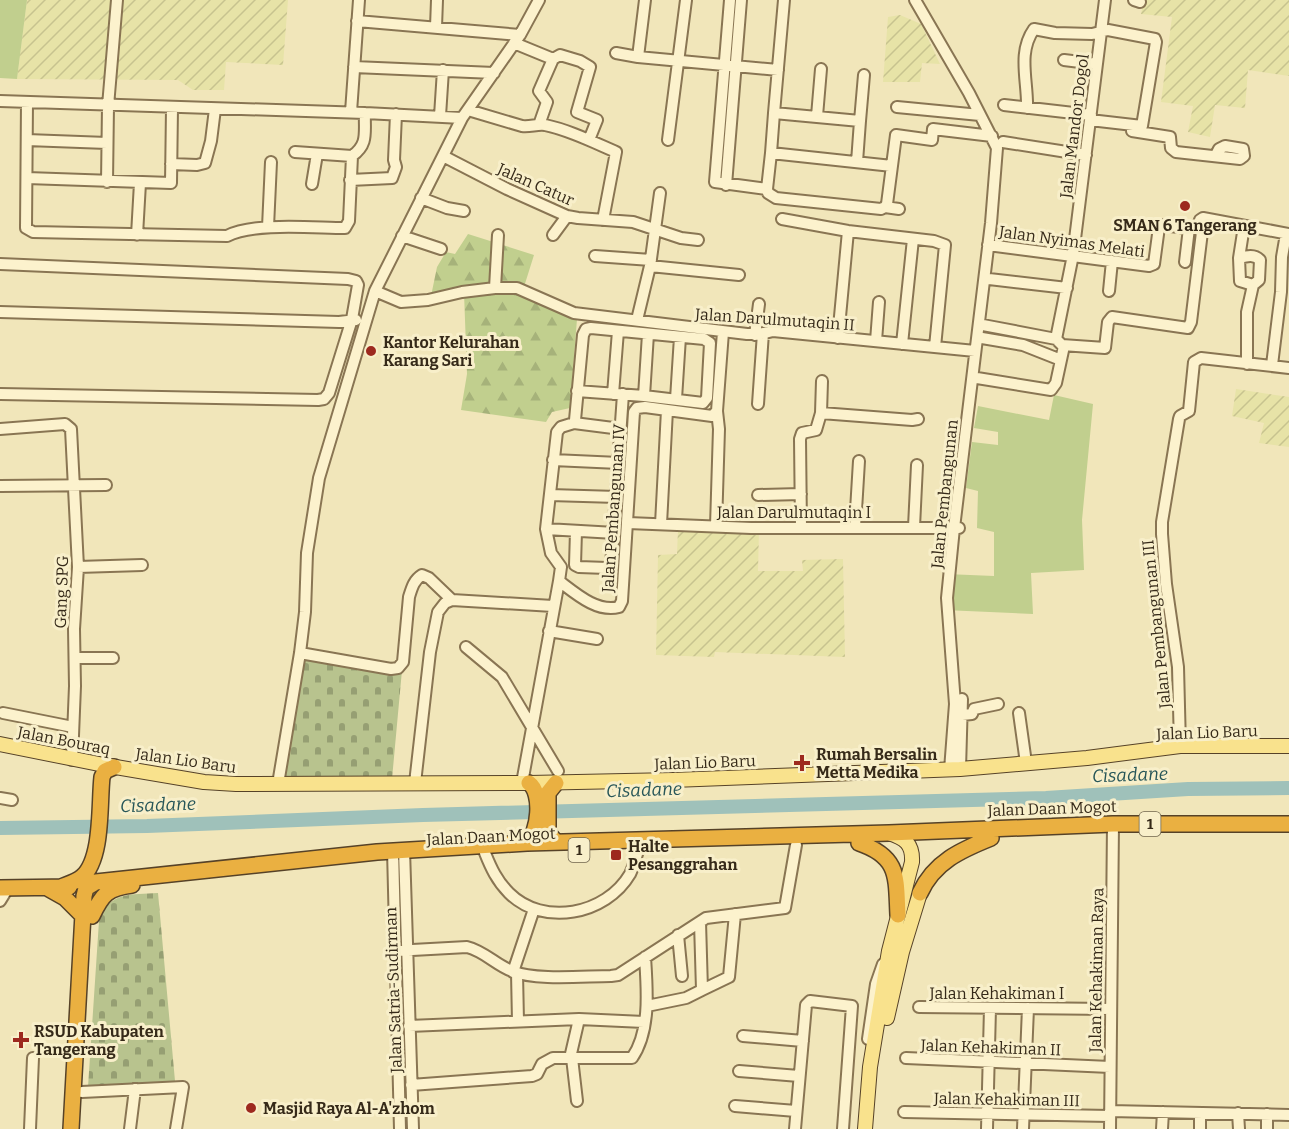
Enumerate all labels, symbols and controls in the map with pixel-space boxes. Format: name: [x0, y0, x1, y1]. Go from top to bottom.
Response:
street label: Jalan Mandor Dogol: [1056, 52, 1093, 200]
street label: Jalan Catur: [494, 159, 577, 210]
marker: SMAN 6 Tangerang: [1178, 199, 1192, 213]
place label: SMAN 6 Tangerang: [1113, 216, 1257, 235]
street label: Jalan Nyimas Melati: [997, 222, 1146, 261]
street label: Jalan Darulmutaqin II: [694, 304, 855, 335]
place label: Kantor Kelurahan Karang Sari: [383, 333, 520, 370]
marker: Kantor Kelurahan Karang Sari: [364, 344, 378, 358]
street label: Jalan Pembangunan: [927, 419, 962, 570]
street label: Jalan Pembangunan IV: [598, 422, 629, 594]
street label: Jalan Darulmutaqin I: [716, 503, 871, 522]
street label: Jalan Pembangunan III: [1138, 539, 1175, 710]
street label: Gang SPG: [51, 555, 72, 629]
street label: Jalan Lio Baru: [1155, 721, 1258, 744]
street label: Jalan Bouraq: [15, 722, 113, 759]
street label: Jalan Lio Baru: [133, 744, 238, 777]
place label: Rumah Bersalin Metta Medika: [816, 745, 938, 782]
street label: Jalan Lio Baru: [653, 751, 756, 774]
marker: Rumah Bersalin Metta Medika: [793, 754, 811, 772]
water label: Cisadane: [1092, 763, 1168, 787]
water label: Cisadane: [606, 778, 682, 802]
water label: Cisadane: [120, 793, 196, 817]
street label: Jalan Daan Mogot: [986, 797, 1117, 820]
road number: 1: [1140, 812, 1160, 836]
street label: Jalan Daan Mogot: [425, 824, 556, 849]
place label: Halte Pesanggrahan: [628, 837, 738, 874]
road number: 1: [568, 838, 590, 862]
marker: Halte Pesanggrahan: [609, 848, 623, 862]
street label: Jalan Kehakiman Raya: [1086, 887, 1107, 1053]
street label: Jalan Satria-Sudirman: [381, 907, 406, 1074]
street label: Jalan Kehakiman I: [929, 984, 1064, 1003]
place label: RSUD Kabupaten Tangerang: [34, 1022, 164, 1059]
marker: RSUD Kabupaten Tangerang: [12, 1031, 30, 1049]
street label: Jalan Kehakiman II: [919, 1036, 1062, 1059]
street label: Jalan Kehakiman III: [933, 1089, 1080, 1110]
place label: Masjid Raya Al-A'zhom: [263, 1099, 436, 1118]
marker: Masjid Raya Al-A'zhom: [244, 1101, 258, 1115]

